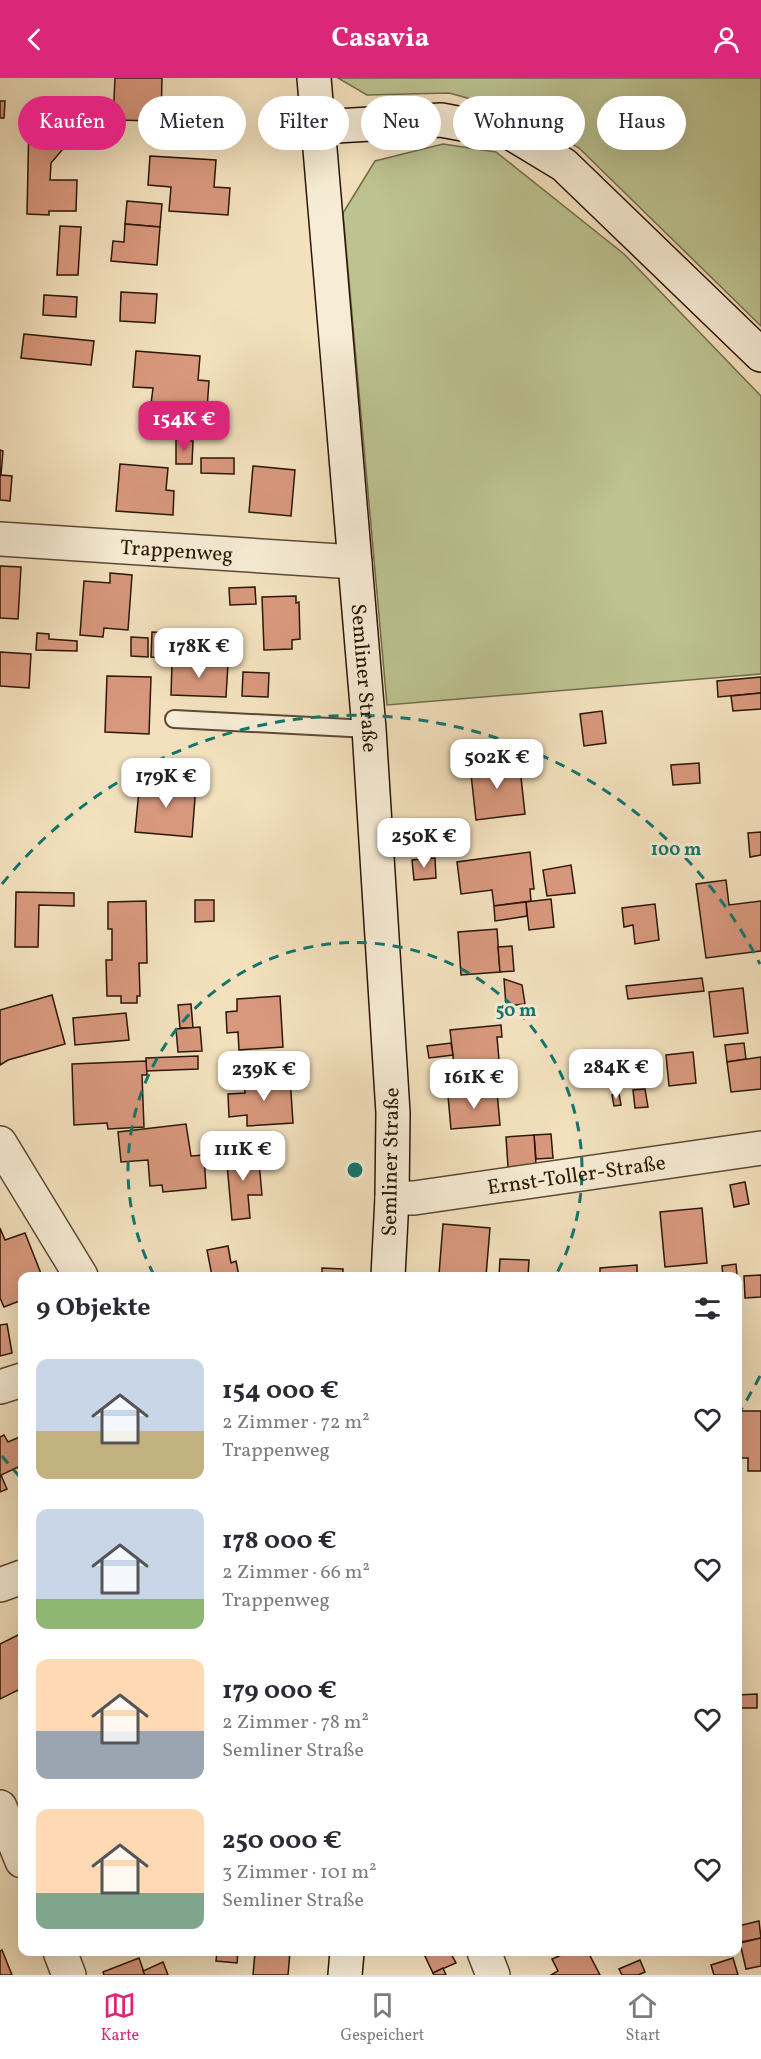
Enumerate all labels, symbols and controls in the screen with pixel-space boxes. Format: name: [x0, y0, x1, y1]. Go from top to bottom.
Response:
text: Casavia: [332, 20, 429, 58]
icon: back: [18, 23, 51, 56]
icon: person: [710, 23, 743, 56]
chip: Kaufen: [18, 96, 126, 150]
chip: Mieten: [138, 96, 246, 150]
chip: Filter: [258, 96, 349, 150]
chip: Neu: [361, 96, 441, 150]
chip: Wohnung: [453, 96, 585, 150]
chip: Haus: [597, 96, 686, 150]
pin: 154K €: [135, 401, 233, 452]
text: 154K €: [153, 406, 216, 434]
street label: Trappenweg: [119, 534, 234, 570]
street label: Semliner Straße: [342, 602, 383, 753]
pin: 178K €: [150, 628, 248, 679]
text: 178K €: [168, 633, 230, 661]
pin: 502K €: [448, 739, 546, 790]
text: 502K €: [464, 744, 530, 772]
pin: 179K €: [117, 758, 215, 809]
text: 179K €: [135, 763, 197, 791]
pin: 250K €: [375, 818, 473, 869]
text: 250K €: [391, 823, 457, 851]
text: 100 m: [651, 838, 701, 863]
text: 50 m: [496, 999, 536, 1024]
pin: 284K €: [567, 1049, 665, 1100]
pin: 239K €: [215, 1051, 313, 1102]
text: 284K €: [583, 1054, 649, 1082]
text: 239K €: [232, 1056, 296, 1084]
pin: 161K €: [425, 1059, 523, 1110]
text: 161K €: [444, 1064, 504, 1092]
street label: Semliner Straße: [376, 1087, 407, 1237]
pin: 111K €: [194, 1131, 292, 1182]
text: 111K €: [214, 1136, 272, 1164]
street label: Ernst-Toller-Straße: [485, 1149, 668, 1203]
centre of rings: [345, 1160, 365, 1180]
text: 9 Objekte: [36, 1290, 151, 1326]
icon: filters: [691, 1292, 724, 1325]
text: 154 000 €: [222, 1373, 339, 1409]
icon: home: [84, 1383, 156, 1455]
icon: heart: [691, 1403, 724, 1436]
text: 2 Zimmer · 72 m²: [222, 1409, 370, 1437]
text: Trappenweg: [222, 1437, 330, 1465]
text: 178 000 €: [222, 1523, 337, 1559]
icon: home: [84, 1533, 156, 1605]
icon: heart: [691, 1553, 724, 1586]
text: 2 Zimmer · 66 m²: [222, 1559, 370, 1587]
text: Trappenweg: [222, 1587, 330, 1615]
text: 179 000 €: [222, 1673, 337, 1709]
icon: home: [84, 1683, 156, 1755]
icon: heart: [691, 1703, 724, 1736]
text: 2 Zimmer · 78 m²: [222, 1709, 369, 1737]
text: Semliner Straße: [222, 1737, 364, 1765]
text: 250 000 €: [222, 1823, 342, 1859]
icon: home: [84, 1833, 156, 1905]
icon: heart: [691, 1853, 724, 1886]
text: 3 Zimmer · 101 m²: [222, 1859, 377, 1887]
text: Semliner Straße: [222, 1887, 364, 1915]
tab: Karte: [101, 1989, 139, 2047]
tab: Gespeichert: [340, 1989, 424, 2047]
tab: Start: [626, 1989, 660, 2047]

